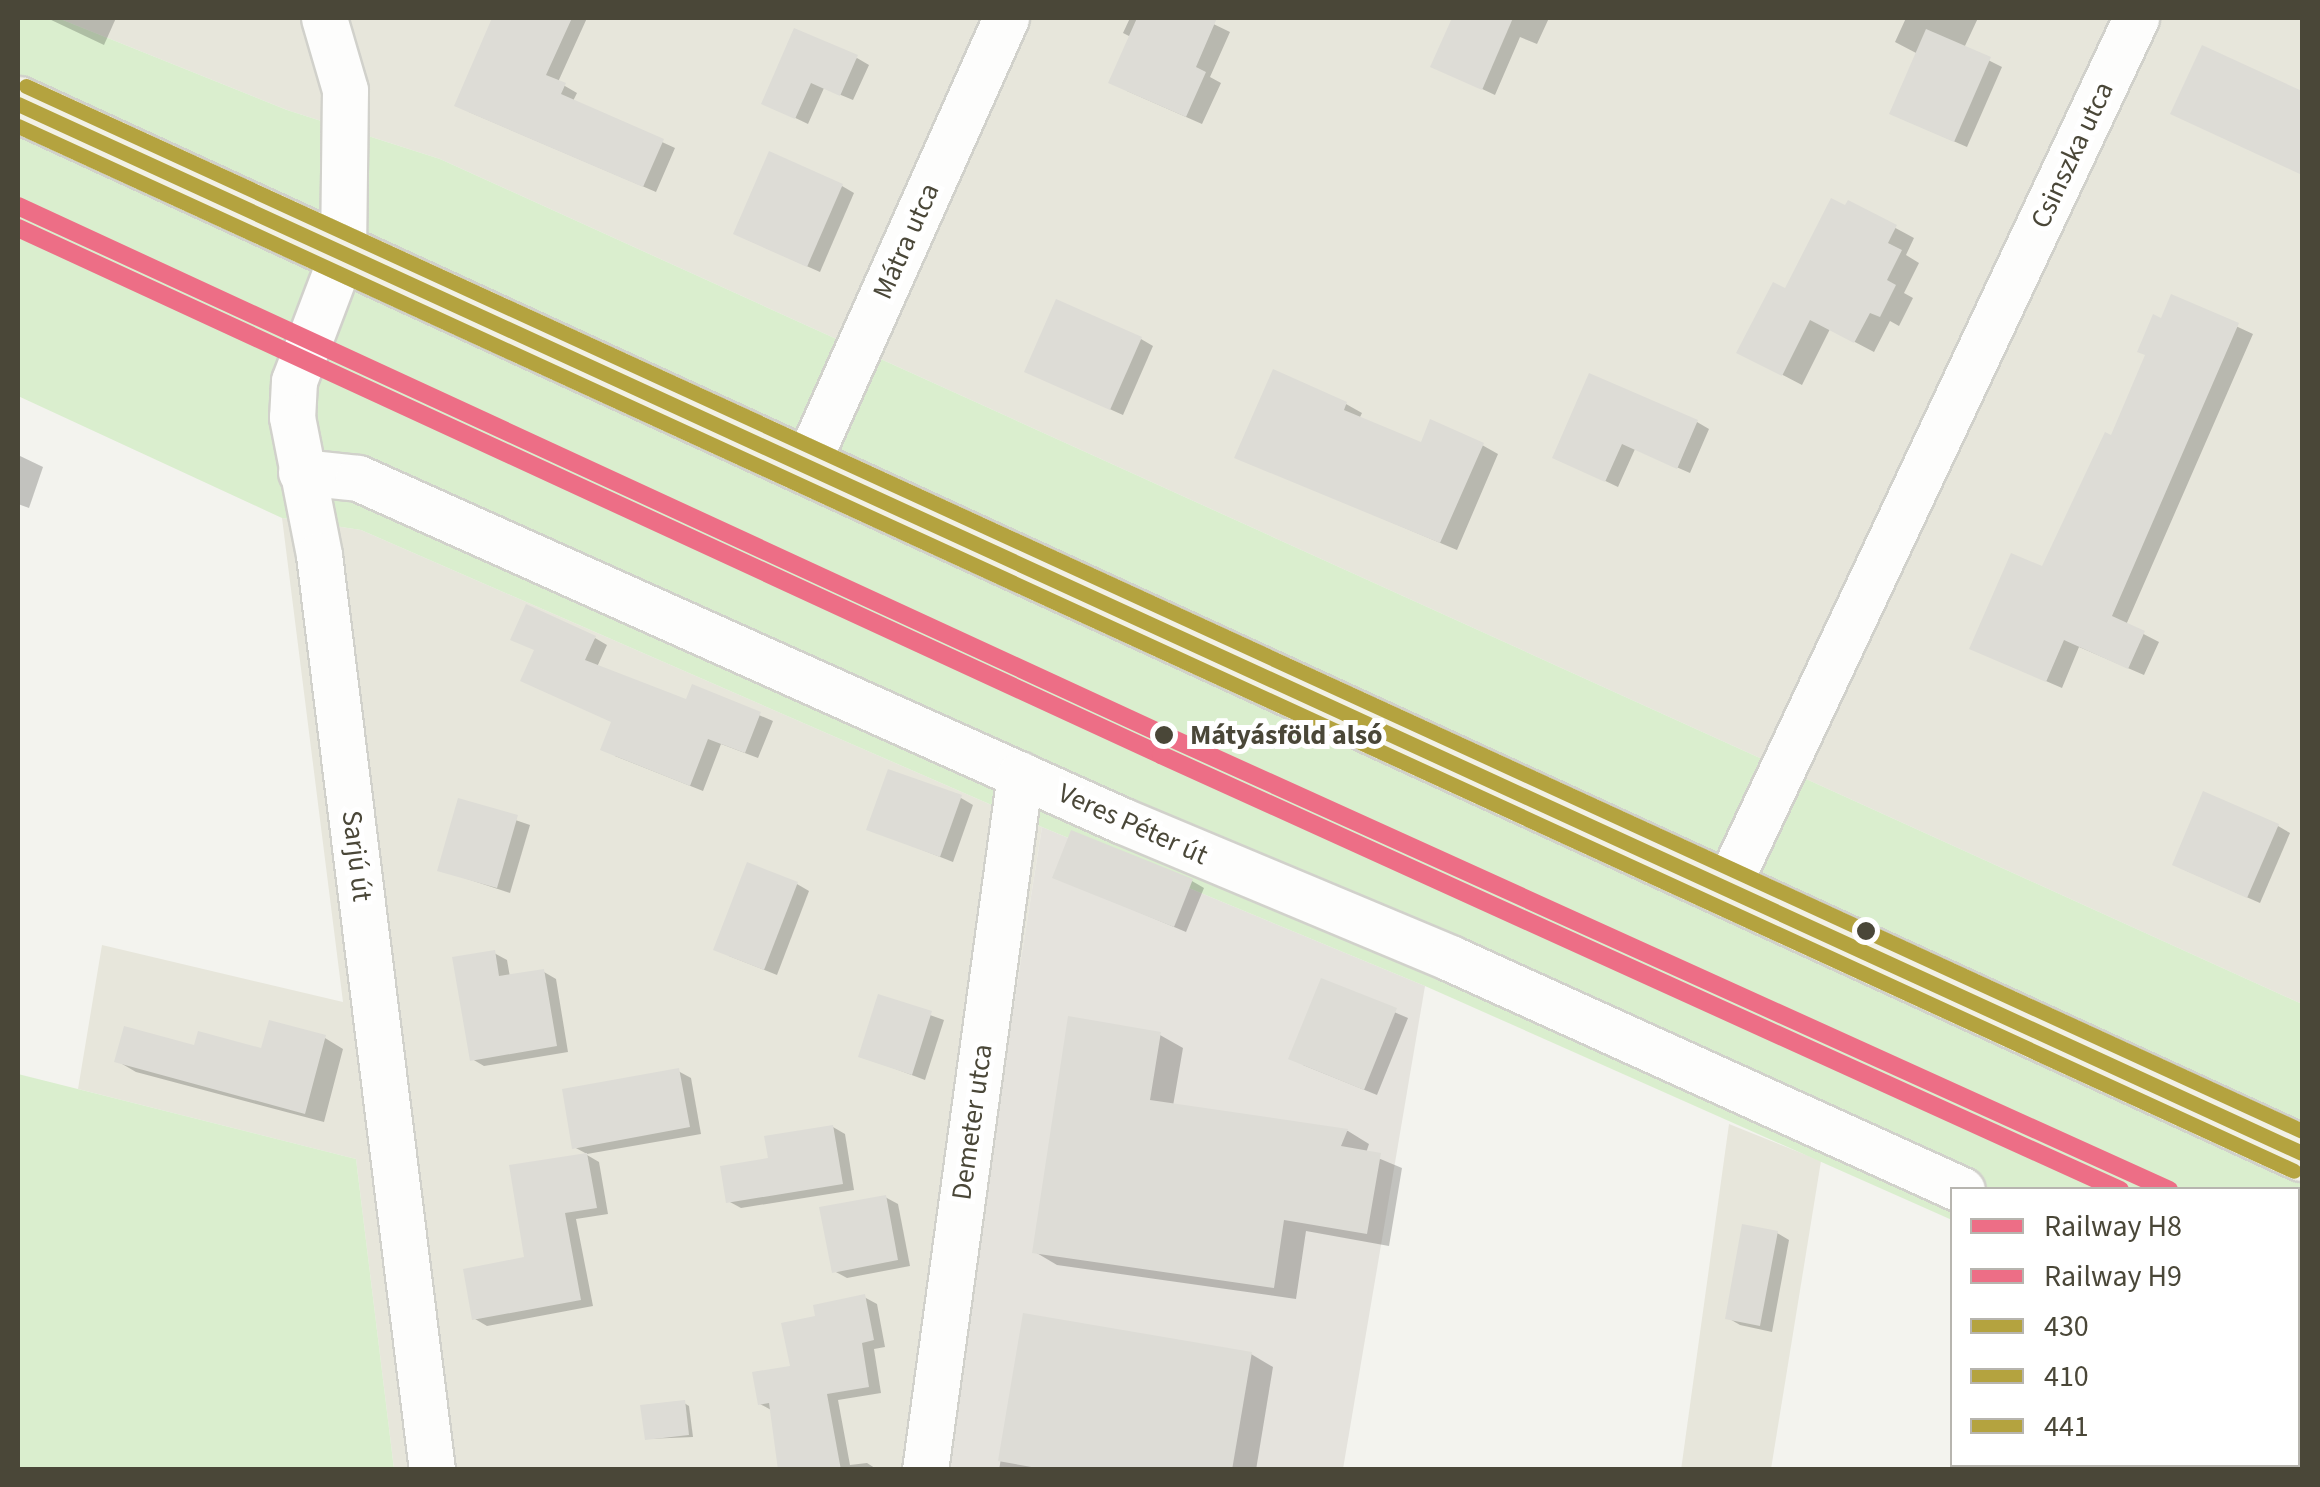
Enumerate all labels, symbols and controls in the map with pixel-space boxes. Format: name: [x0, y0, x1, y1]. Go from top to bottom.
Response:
street label: Csinszka utca: [2023, 76, 2121, 234]
street label: Mátra utca: [866, 178, 946, 304]
marker: Mátyásföld alsó: [1147, 718, 1181, 752]
place label: Mátyásföld alsó: [1190, 718, 1383, 752]
street label: Veres Péter út: [1053, 776, 1213, 872]
street label: Sarjú út: [335, 809, 379, 903]
unlabelled marker: [1856, 921, 1876, 941]
street label: Demeter utca: [944, 1042, 1000, 1202]
legend: [1950, 1187, 2300, 1467]
text: Railway H8: [2044, 1205, 2182, 1248]
text: Railway H9: [2044, 1255, 2182, 1298]
text: 430: [2044, 1305, 2089, 1348]
text: 410: [2044, 1355, 2089, 1398]
text: 441: [2044, 1405, 2089, 1448]

